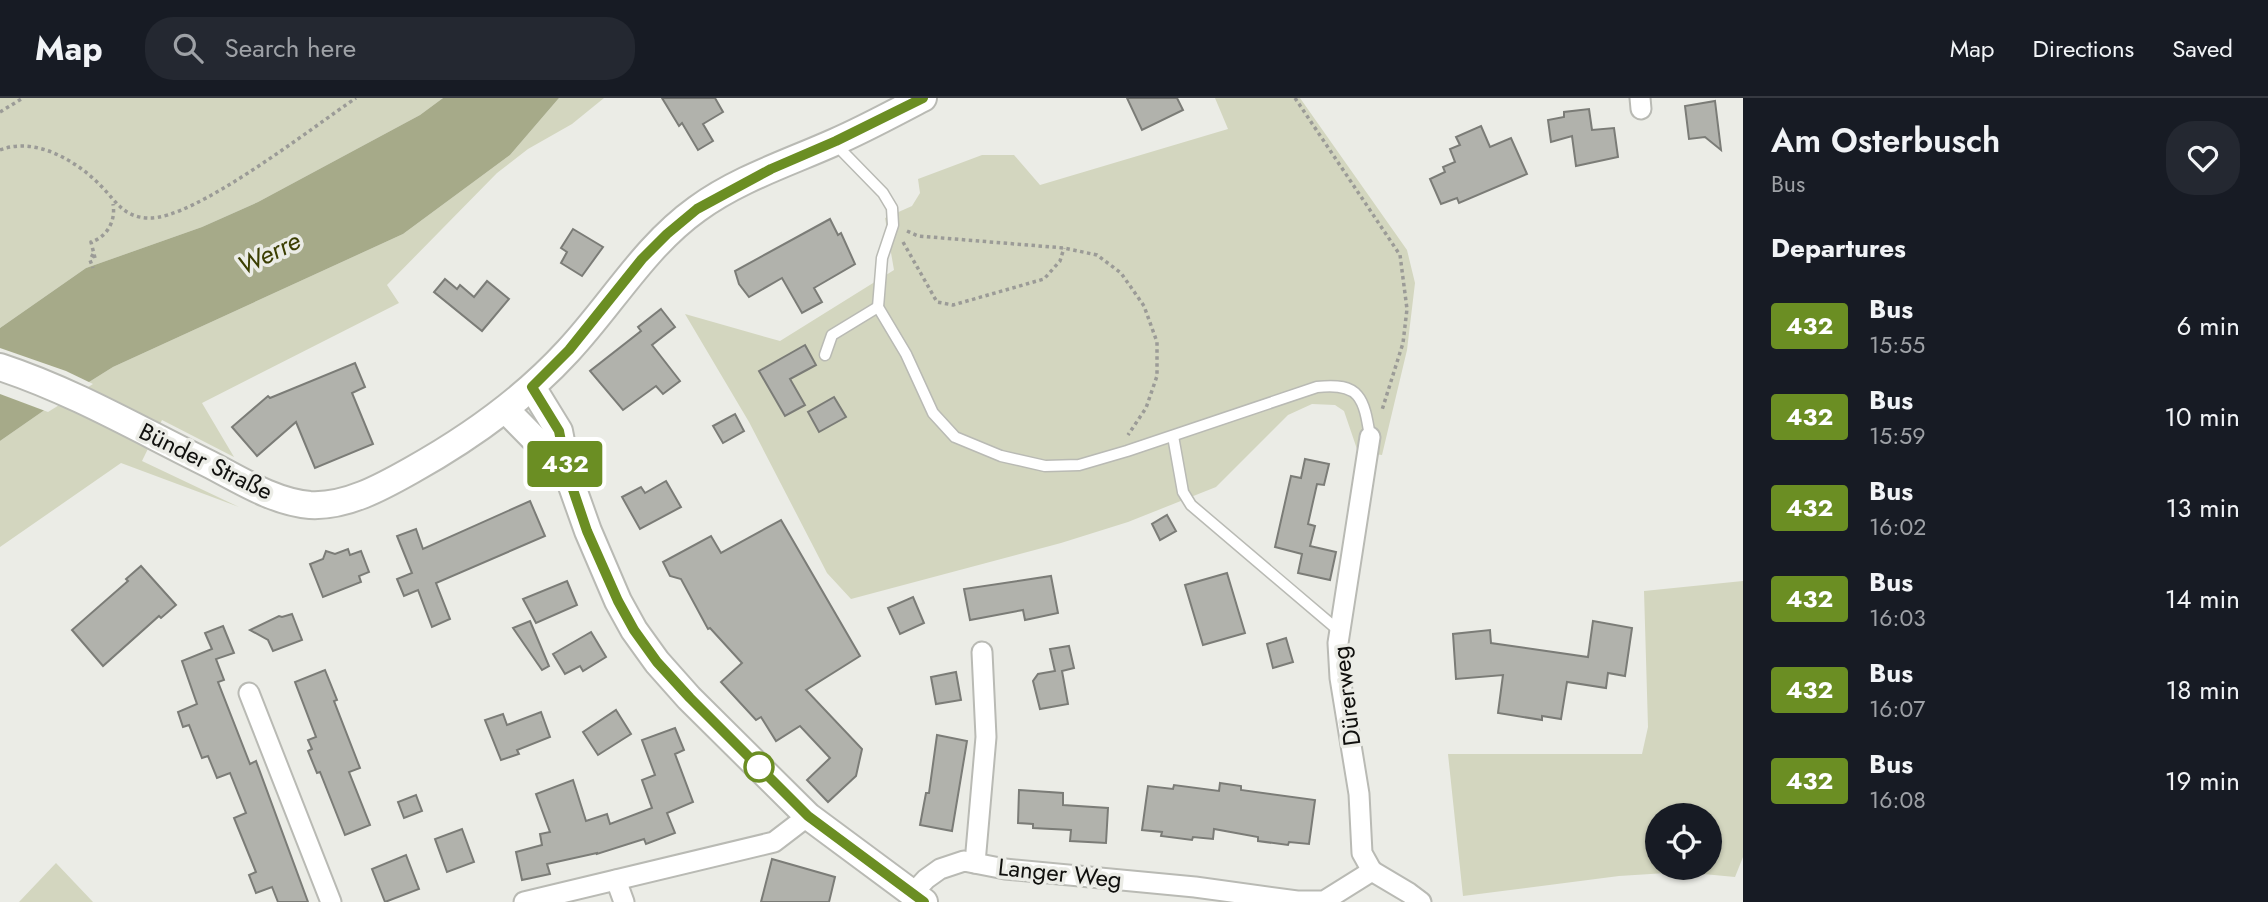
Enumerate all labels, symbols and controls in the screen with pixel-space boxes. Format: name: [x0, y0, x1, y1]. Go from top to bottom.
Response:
search box: [145, 17, 635, 80]
text: Map: [35, 25, 103, 72]
icon: search: [169, 29, 207, 67]
text: Search here: [225, 29, 356, 67]
text: Map: [1950, 31, 1995, 66]
text: Directions: [2033, 31, 2134, 66]
text: Saved: [2172, 31, 2233, 66]
text: Am Osterbusch: [1771, 117, 2000, 164]
button: heart: [2166, 121, 2240, 195]
text: Bus: [1771, 167, 1805, 201]
water label: Werre: [231, 221, 307, 285]
text: Departures: [1771, 229, 1906, 267]
text: Bus: [1869, 290, 1913, 328]
text: 6 min: [2177, 307, 2240, 345]
text: 432: [1786, 308, 1833, 343]
text: 15:55: [1869, 328, 1925, 362]
text: Bus: [1869, 381, 1913, 419]
text: 10 min: [2164, 398, 2240, 436]
text: 432: [1786, 399, 1833, 434]
street label: Bünder Straße: [133, 414, 279, 508]
text: 15:59: [1869, 419, 1925, 453]
line badge: 432: [525, 441, 605, 487]
text: 432: [541, 446, 589, 481]
text: Bus: [1869, 472, 1913, 510]
text: 13 min: [2166, 489, 2240, 527]
text: 432: [1786, 490, 1833, 525]
text: 16:02: [1869, 510, 1926, 544]
text: Bus: [1869, 563, 1913, 601]
text: 14 min: [2165, 580, 2240, 618]
text: 432: [1786, 581, 1833, 616]
text: 16:03: [1869, 601, 1926, 635]
street label: Dürerweg: [1323, 644, 1369, 748]
text: Bus: [1869, 654, 1913, 692]
text: 18 min: [2166, 671, 2240, 709]
text: 432: [1786, 672, 1833, 707]
text: 16:07: [1869, 692, 1925, 726]
text: Bus: [1869, 745, 1913, 783]
unlabelled marker: [744, 752, 774, 782]
text: 19 min: [2165, 762, 2240, 800]
text: 432: [1786, 763, 1833, 798]
text: 16:08: [1869, 783, 1926, 817]
map controls: [1645, 803, 1722, 880]
button: locate: [1645, 803, 1722, 880]
street label: Langer Weg: [996, 849, 1124, 897]

